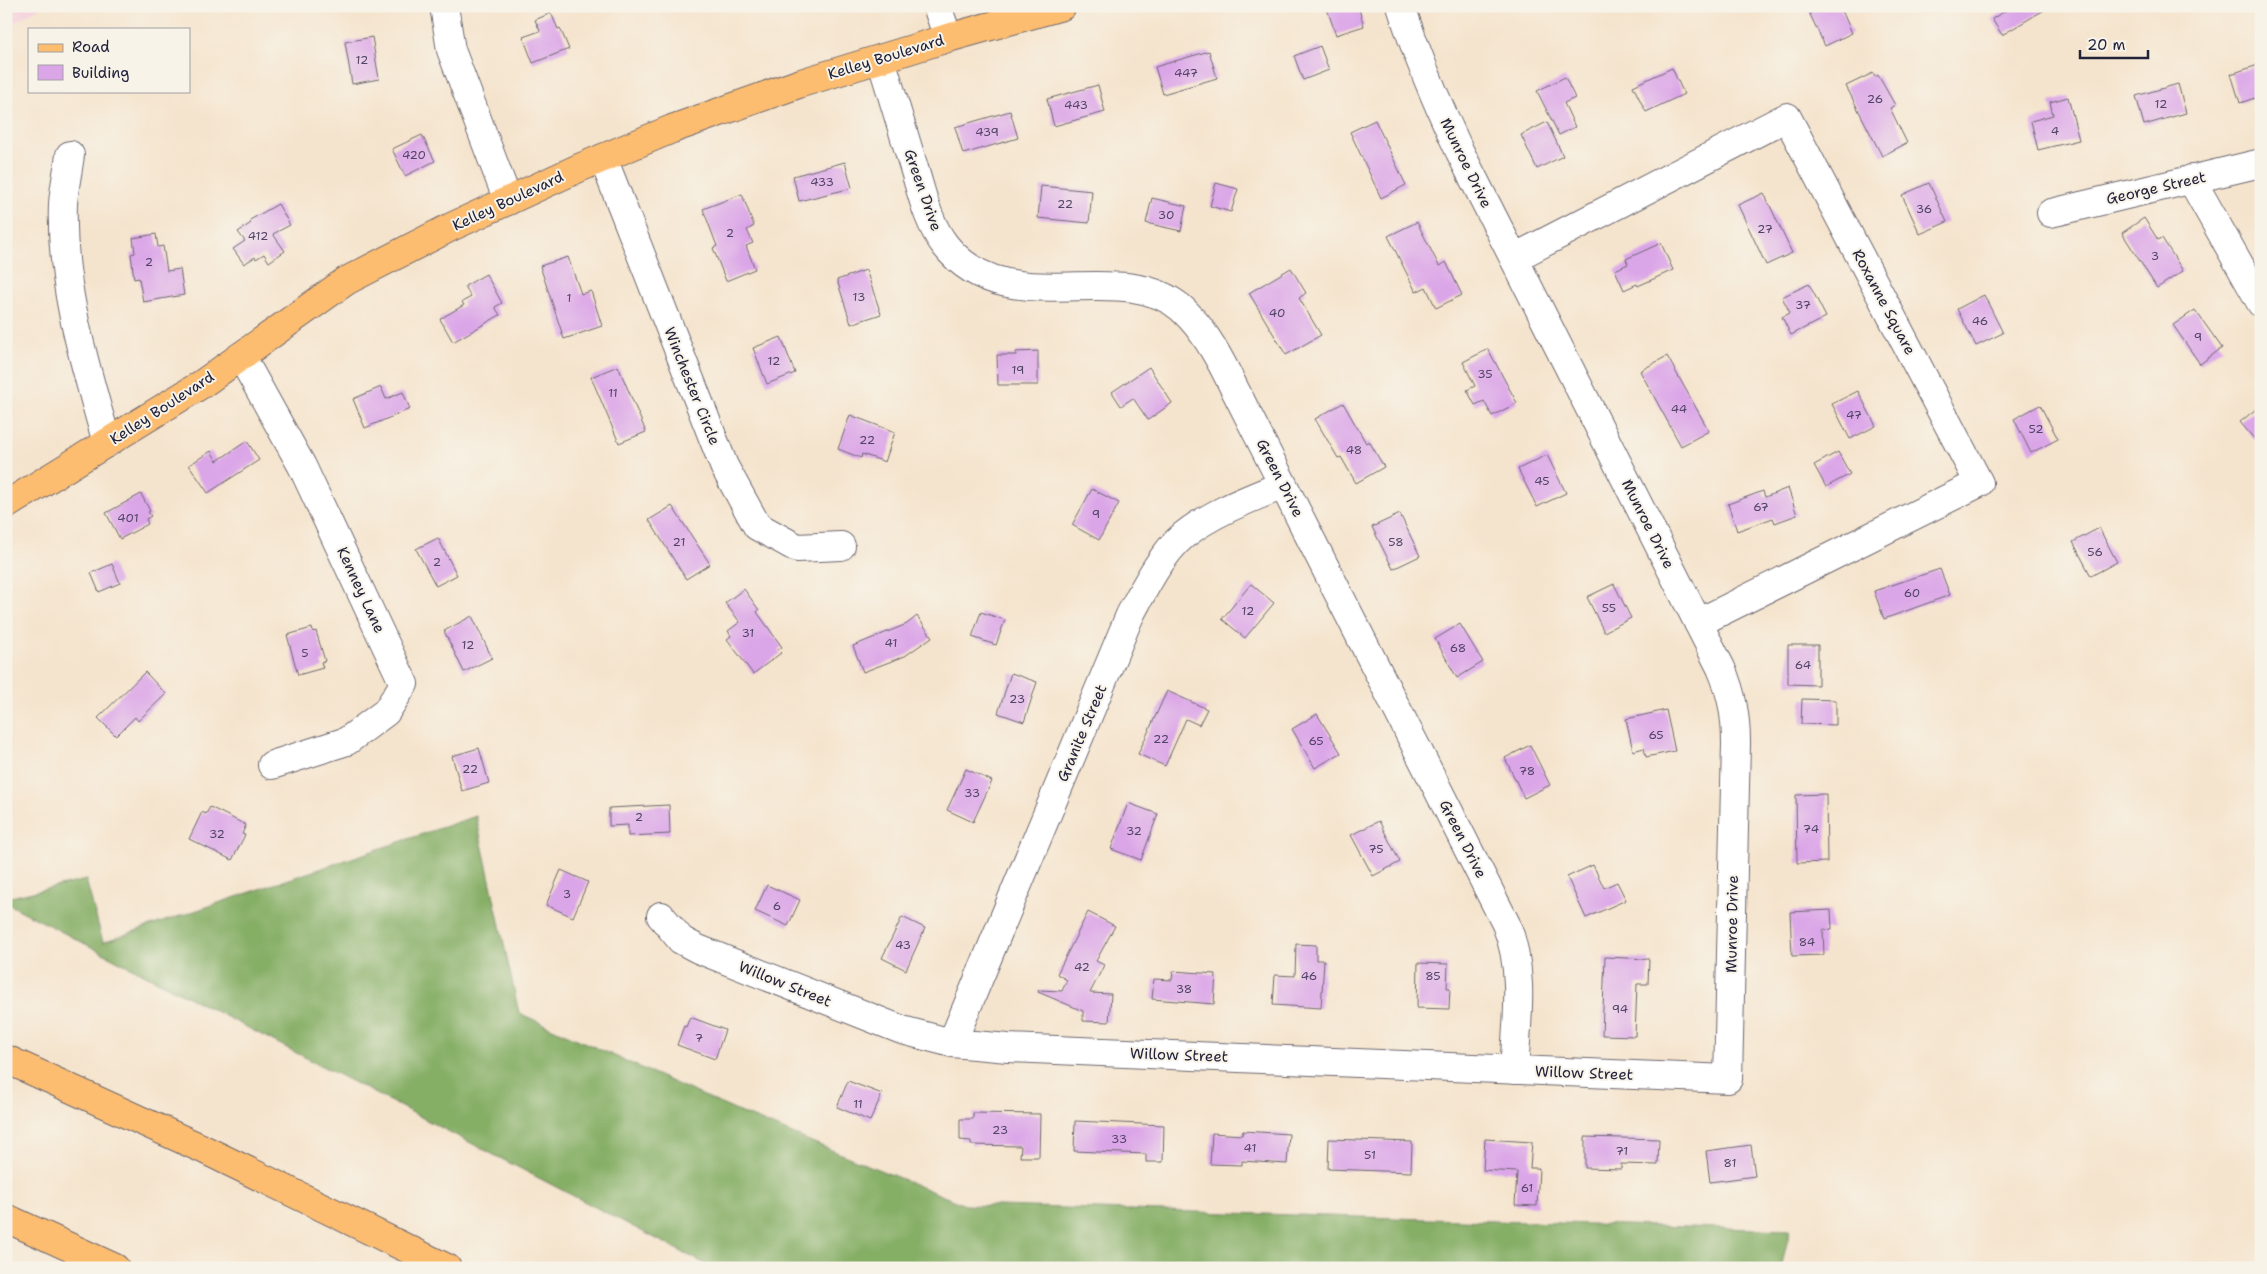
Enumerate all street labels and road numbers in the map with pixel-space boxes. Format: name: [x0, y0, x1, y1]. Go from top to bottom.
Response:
street label: Kelley Boulevard: [825, 30, 947, 84]
street label: Munroe Drive: [1436, 115, 1496, 211]
street label: Green Drive: [900, 146, 946, 234]
street label: Kelley Boulevard: [449, 166, 567, 236]
street label: George Street: [2104, 167, 2208, 209]
street label: Roxanne Square: [1848, 246, 1920, 358]
street label: Winchester Circle: [659, 324, 725, 448]
street label: Kelley Boulevard: [106, 367, 218, 449]
street label: Green Drive: [1252, 435, 1308, 521]
street label: Munroe Drive: [1617, 476, 1679, 572]
street label: Kenney Lane: [332, 544, 390, 636]
street label: Granite Street: [1053, 681, 1111, 785]
street label: Green Drive: [1435, 796, 1491, 882]
street label: Munroe Drive: [1721, 875, 1743, 973]
street label: Willow Street: [736, 956, 834, 1012]
street label: Willow Street: [1129, 1043, 1229, 1067]
street label: Willow Street: [1534, 1061, 1634, 1085]

